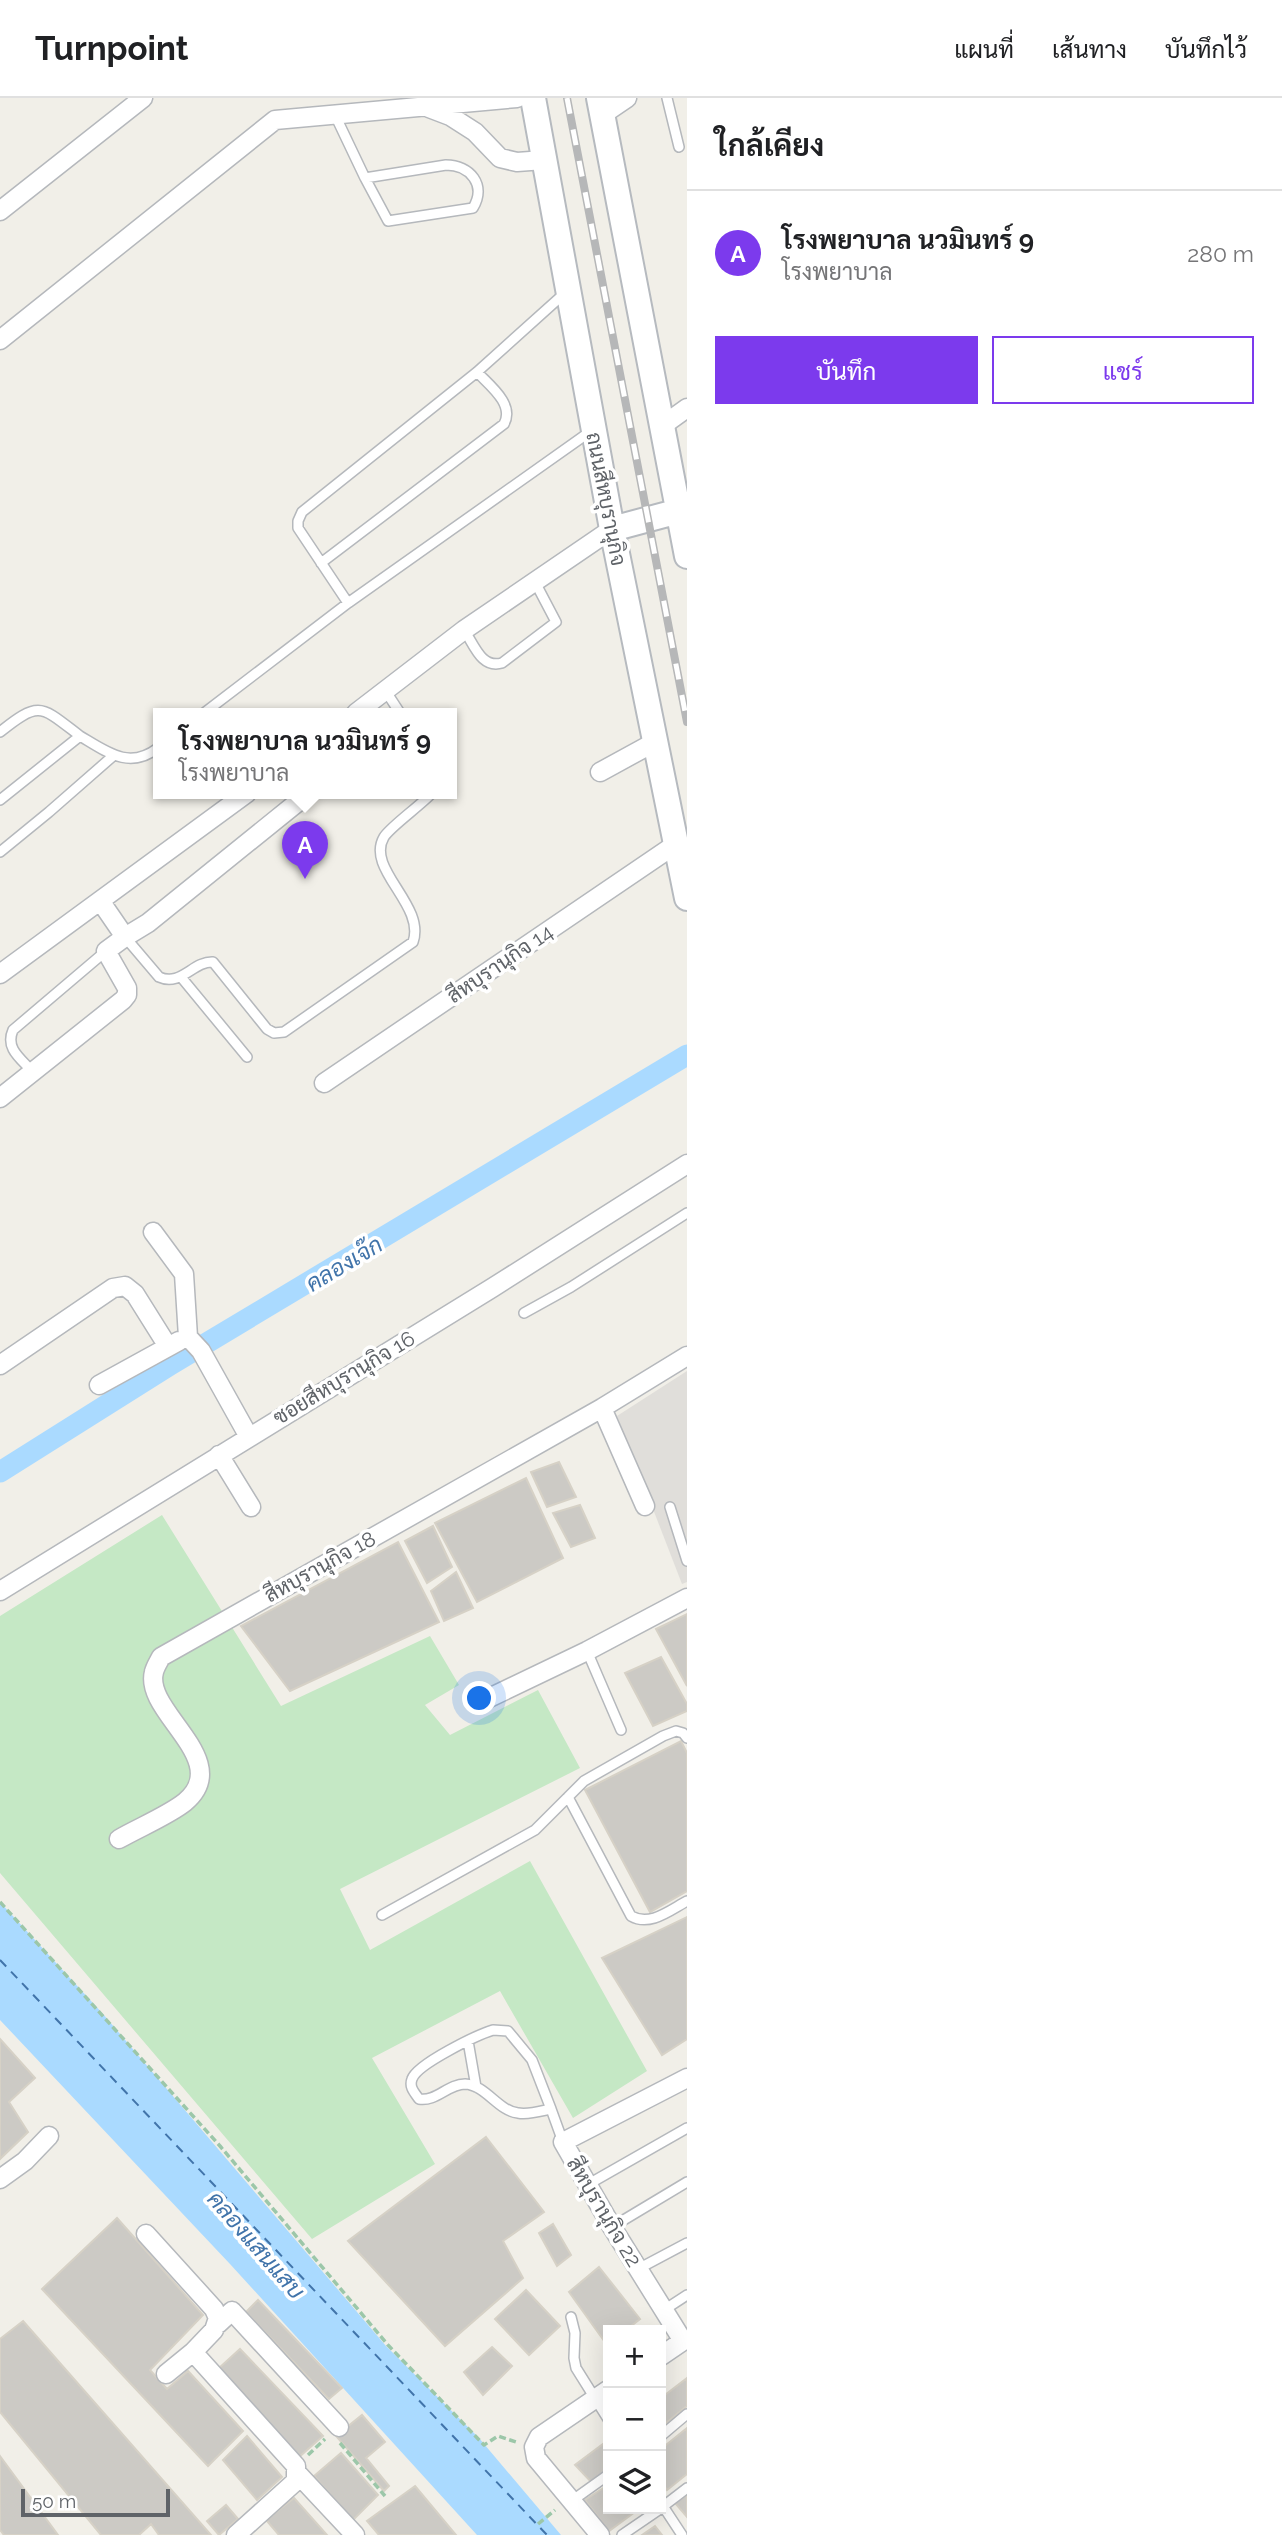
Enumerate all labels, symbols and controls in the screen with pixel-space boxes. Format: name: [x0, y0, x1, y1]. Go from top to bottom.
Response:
text: Turnpoint: [35, 29, 188, 68]
text: แผนที่: [954, 35, 1014, 64]
text: เส้นทาง: [1052, 35, 1127, 64]
text: บันทึกไว้: [1165, 35, 1247, 64]
text: ใกล้เคียง: [715, 128, 824, 163]
text: โรงพยาบาล นวมินทร์ 9: [782, 225, 1034, 255]
text: A: [730, 240, 746, 267]
text: 280 m: [1187, 240, 1254, 267]
text: โรงพยาบาล: [782, 258, 893, 285]
button: บันทึก: [715, 336, 978, 404]
button: แชร์: [992, 336, 1254, 404]
street label: ถนนสีหบุรานุกิจ: [579, 430, 632, 568]
popup: [153, 708, 457, 799]
text: โรงพยาบาล นวมินทร์ 9: [179, 726, 431, 756]
text: โรงพยาบาล: [179, 759, 289, 786]
pin: A: [282, 821, 328, 879]
street label: สีหบุรานุกิจ 14: [442, 919, 559, 1010]
water label: คลองเจ๊ก: [300, 1229, 387, 1297]
street label: ซอยสีหบุรานุกิจ 16: [268, 1325, 420, 1431]
street label: สีหบุรานุกิจ 18: [260, 1526, 381, 1609]
your location: [462, 1681, 496, 1715]
street label: สีหบุรานุกิจ 22: [560, 2152, 647, 2272]
water label: คลองแสนแสบ: [202, 2185, 311, 2304]
map controls: [603, 2325, 666, 2514]
button: +: [603, 2325, 666, 2388]
button: −: [603, 2388, 666, 2451]
button: layers: [603, 2451, 666, 2514]
scale bar: [21, 2486, 170, 2518]
text: 50 m: [32, 2490, 76, 2512]

